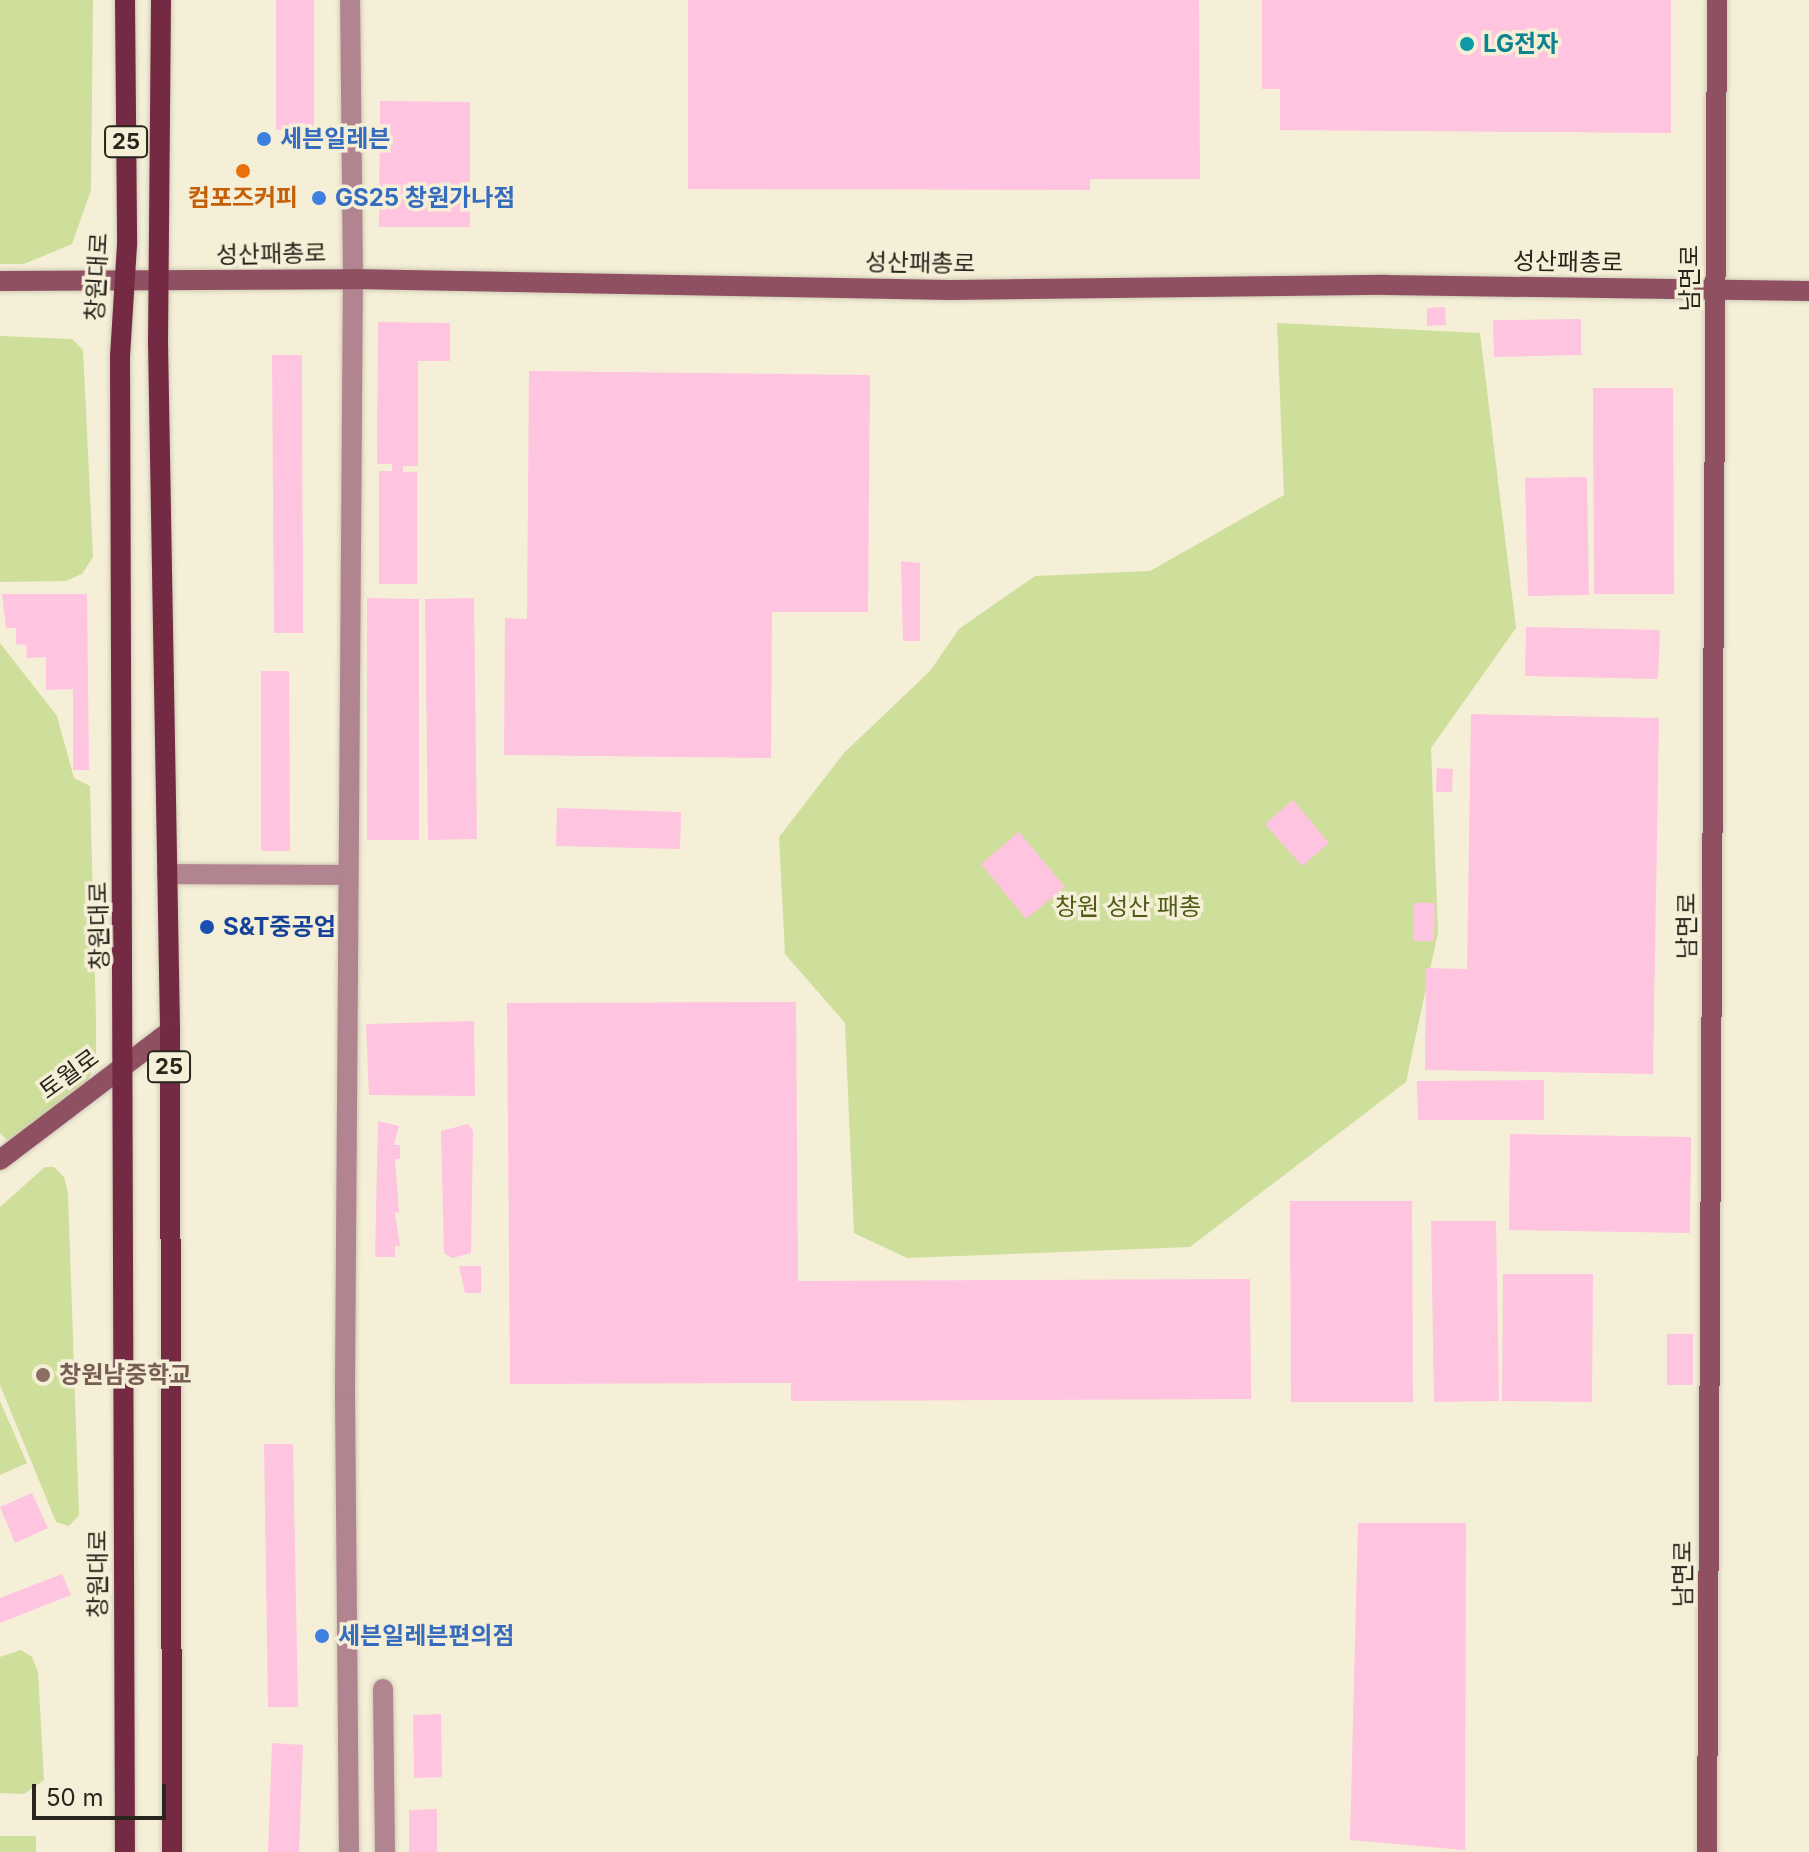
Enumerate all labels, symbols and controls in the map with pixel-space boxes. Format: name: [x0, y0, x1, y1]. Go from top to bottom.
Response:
place label: LG전자: [1483, 30, 1558, 58]
marker: LG전자: [1458, 35, 1476, 53]
road number: 25: [104, 124, 148, 160]
place label: 세븐일레븐: [280, 125, 390, 153]
marker: 세븐일레븐: [255, 130, 273, 148]
marker: 컴포즈커피: [234, 162, 252, 180]
place label: 컴포즈커피: [188, 184, 298, 212]
place label: GS25 창원가나점: [335, 184, 515, 212]
marker: GS25 창원가나점: [310, 189, 328, 207]
street label: 창원대로: [80, 232, 114, 322]
street label: 성산패총로: [216, 239, 326, 269]
street label: 남면로: [1676, 245, 1704, 311]
street label: 성산패총로: [1513, 247, 1623, 277]
street label: 성산패총로: [865, 248, 975, 278]
street label: 창원대로: [84, 882, 114, 970]
park label: 창원 성산 패총: [1055, 893, 1201, 921]
street label: 남면로: [1673, 893, 1701, 959]
place label: S&T중공업: [223, 913, 336, 941]
marker: S&T중공업: [198, 918, 216, 936]
street label: 토월로: [34, 1043, 104, 1105]
road number: 25: [147, 1049, 191, 1085]
place label: 창원남중학교: [59, 1361, 191, 1389]
marker: 창원남중학교: [34, 1366, 52, 1384]
street label: 창원대로: [84, 1530, 112, 1618]
street label: 남면로: [1669, 1541, 1697, 1607]
place label: 세븐일레븐편의점: [338, 1622, 515, 1650]
marker: 세븐일레븐편의점: [313, 1627, 331, 1645]
scale bar: [36, 1768, 170, 1818]
text: 50 m: [46, 1783, 104, 1812]

